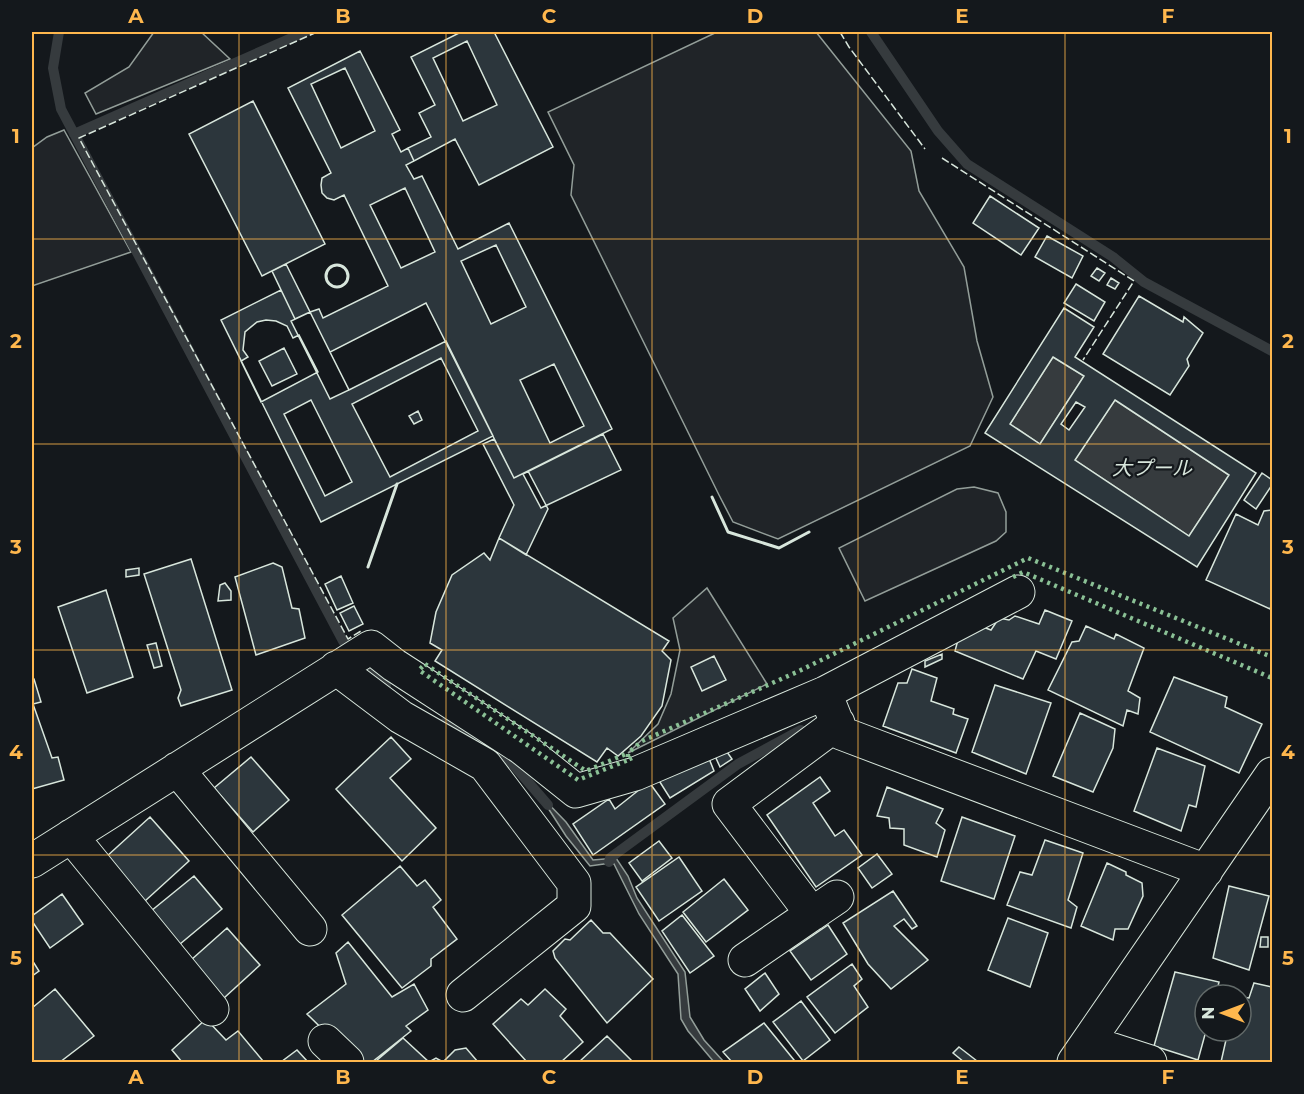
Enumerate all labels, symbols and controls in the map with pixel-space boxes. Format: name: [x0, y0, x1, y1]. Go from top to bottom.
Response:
text: A: [127, 4, 144, 28]
text: B: [335, 4, 351, 28]
text: C: [542, 4, 557, 28]
text: D: [747, 4, 763, 28]
text: E: [955, 4, 969, 28]
text: F: [1162, 4, 1175, 28]
text: 1: [12, 124, 20, 148]
text: 1: [1284, 124, 1292, 148]
text: 2: [10, 329, 22, 353]
text: 2: [1282, 329, 1294, 353]
water label: 大プール: [1112, 456, 1193, 480]
text: 3: [9, 535, 22, 559]
text: 3: [1281, 535, 1294, 559]
text: 4: [9, 740, 23, 764]
text: 4: [1281, 740, 1295, 764]
text: 5: [10, 946, 22, 970]
text: 5: [1282, 946, 1294, 970]
north arrow: [1193, 983, 1253, 1043]
text: N: [1199, 1007, 1218, 1019]
text: A: [127, 1065, 144, 1089]
text: B: [335, 1065, 351, 1089]
text: C: [542, 1065, 557, 1089]
text: D: [747, 1065, 763, 1089]
text: E: [955, 1065, 969, 1089]
text: F: [1162, 1065, 1175, 1089]

